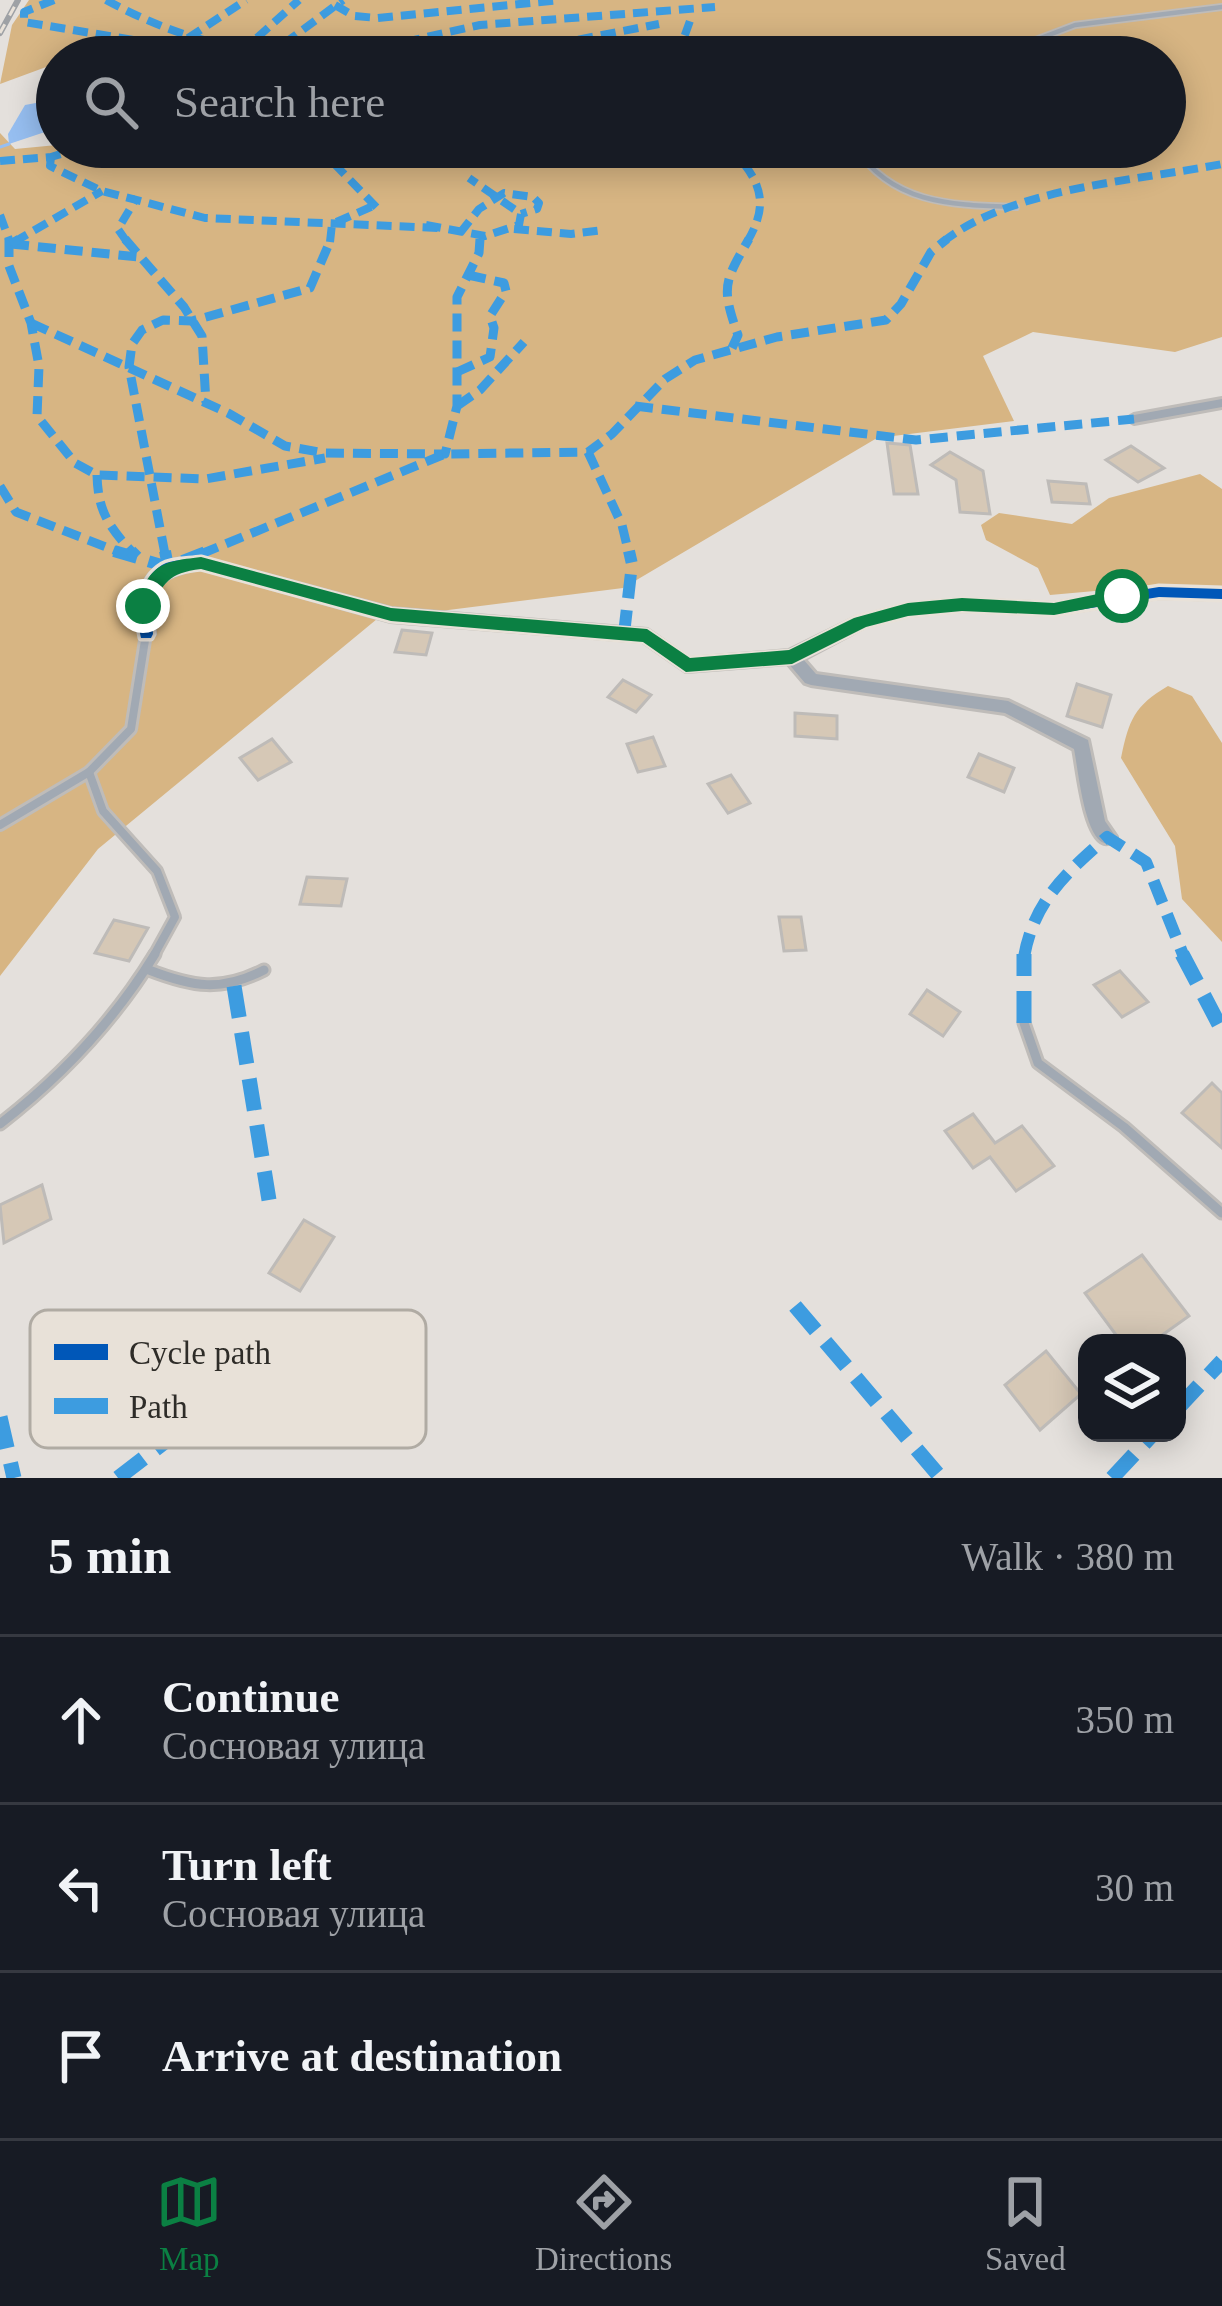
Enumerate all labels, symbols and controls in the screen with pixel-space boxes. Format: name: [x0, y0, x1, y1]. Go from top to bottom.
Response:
search box: [36, 36, 1186, 168]
icon: search: [78, 69, 144, 135]
text: Search here: [174, 77, 385, 127]
route start: [1095, 569, 1149, 623]
route end: [116, 579, 170, 633]
legend: [30, 1310, 426, 1448]
map controls: [1078, 1334, 1186, 1442]
button: layers: [1078, 1334, 1186, 1442]
text: Cycle path: [129, 1335, 272, 1371]
text: Path: [129, 1389, 188, 1425]
text: 5 min: [48, 1528, 171, 1584]
text: Walk · 380 m: [962, 1535, 1174, 1578]
text: Continue: [162, 1672, 340, 1722]
icon: ahead: [48, 1687, 114, 1753]
text: 350 m: [1075, 1698, 1174, 1741]
text: Сосновая улица: [162, 1724, 425, 1767]
text: Turn left: [162, 1840, 332, 1890]
icon: left: [48, 1855, 114, 1921]
text: 30 m: [1095, 1866, 1174, 1909]
text: Сосновая улица: [162, 1892, 425, 1935]
icon: arrive: [48, 2023, 114, 2089]
text: Arrive at destination: [162, 2031, 562, 2081]
tab: Map: [156, 2169, 222, 2278]
tab: Directions: [535, 2169, 672, 2278]
tab: Saved: [985, 2169, 1066, 2278]

